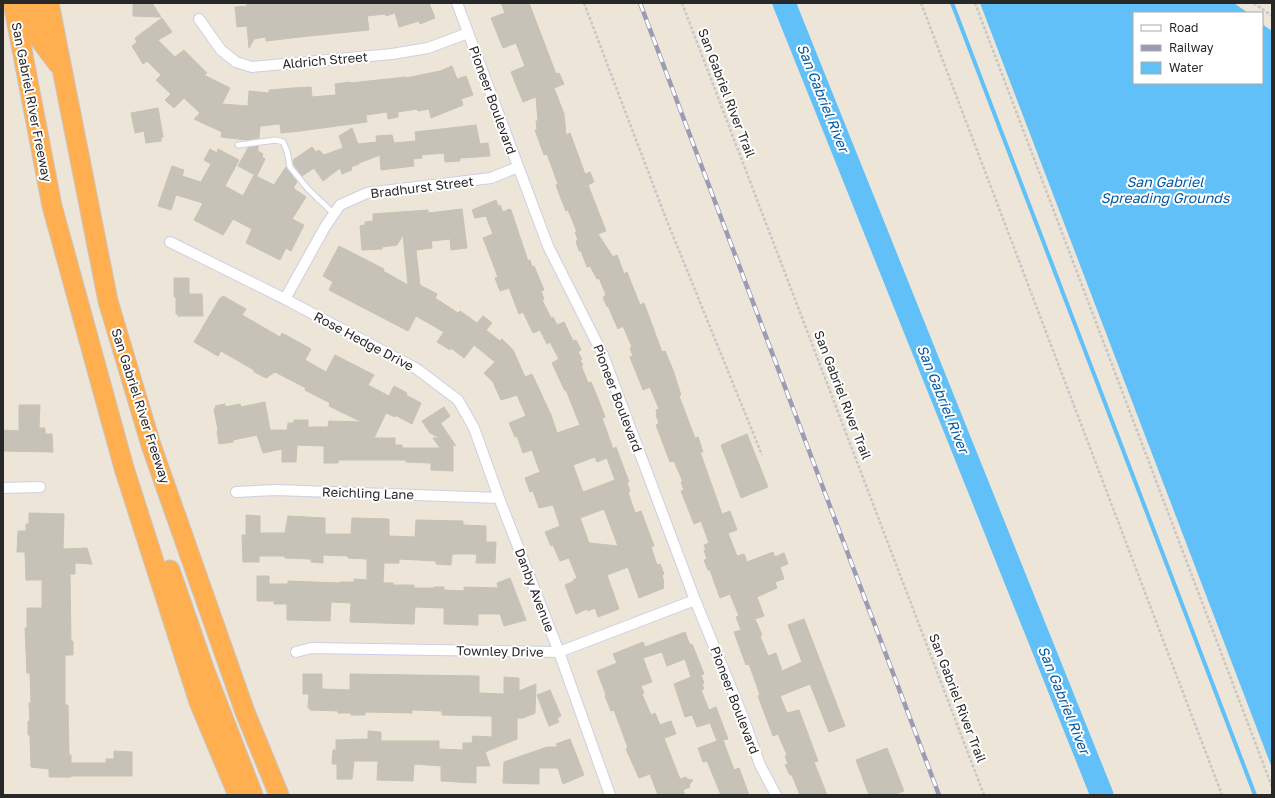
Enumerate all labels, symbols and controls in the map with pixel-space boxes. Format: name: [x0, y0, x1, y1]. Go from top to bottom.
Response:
legend: [1133, 12, 1263, 84]
text: Road: [1169, 20, 1198, 35]
street label: San Gabriel River Freeway: [9, 21, 55, 184]
street label: San Gabriel River Trail: [695, 26, 759, 160]
text: Railway: [1169, 40, 1214, 55]
water label: San Gabriel River: [794, 41, 854, 157]
street label: Pioneer Boulevard: [466, 44, 520, 156]
street label: Aldrich Street: [282, 48, 368, 72]
text: Water: [1169, 60, 1203, 75]
street label: Bradhurst Street: [370, 173, 474, 201]
water label: San Gabriel Spreading Grounds: [1101, 173, 1230, 206]
street label: Rose Hedge Drive: [311, 308, 417, 374]
street label: San Gabriel River Freeway: [108, 326, 174, 486]
street label: San Gabriel River Trail: [811, 328, 875, 462]
street label: Pioneer Boulevard: [590, 342, 646, 454]
water label: San Gabriel River: [914, 342, 974, 458]
street label: Reichling Lane: [322, 483, 414, 503]
street label: Danby Avenue: [512, 546, 558, 634]
street label: San Gabriel River Trail: [926, 631, 990, 765]
street label: Townley Drive: [456, 642, 544, 660]
water label: San Gabriel River: [1035, 643, 1095, 759]
street label: Pioneer Boulevard: [707, 644, 763, 756]

